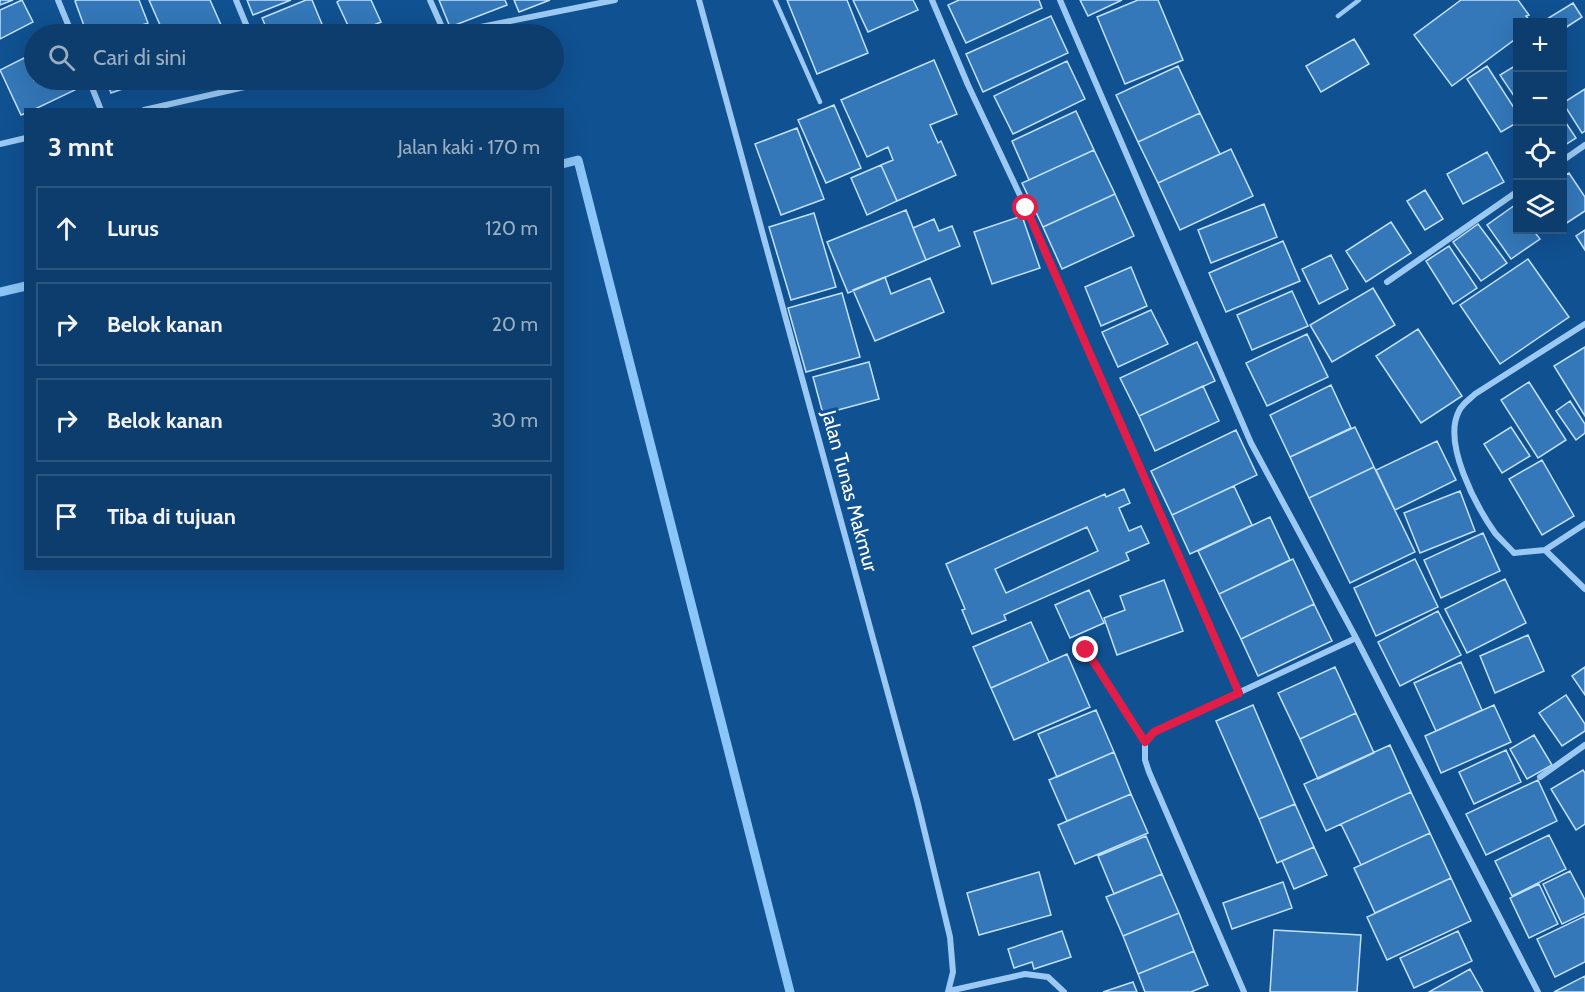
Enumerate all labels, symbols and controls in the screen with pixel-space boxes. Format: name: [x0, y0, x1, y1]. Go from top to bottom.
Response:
map controls: [1513, 18, 1567, 234]
button: +: [1513, 18, 1567, 72]
search box: [24, 24, 564, 90]
icon: search: [45, 41, 78, 74]
text: Cari di sini: [93, 44, 186, 71]
button: −: [1513, 72, 1567, 126]
button: locate: [1513, 126, 1567, 180]
text: 3 mnt: [48, 131, 114, 163]
text: Jalan kaki · 170 m: [398, 135, 540, 159]
button: layers: [1513, 180, 1567, 234]
route start: [1012, 194, 1038, 220]
icon: ahead: [50, 212, 83, 245]
text: Lurus: [107, 215, 159, 242]
text: 120 m: [485, 216, 538, 240]
icon: right: [50, 308, 83, 341]
text: Belok kanan: [107, 311, 223, 338]
text: 20 m: [492, 312, 538, 336]
icon: right: [50, 404, 83, 437]
text: Belok kanan: [107, 407, 223, 434]
street label: Jalan Tunas Makmur: [817, 407, 883, 575]
text: 30 m: [491, 408, 538, 432]
icon: arrive: [50, 500, 83, 533]
text: Tiba di tujuan: [107, 503, 236, 530]
route end: [1072, 636, 1098, 662]

